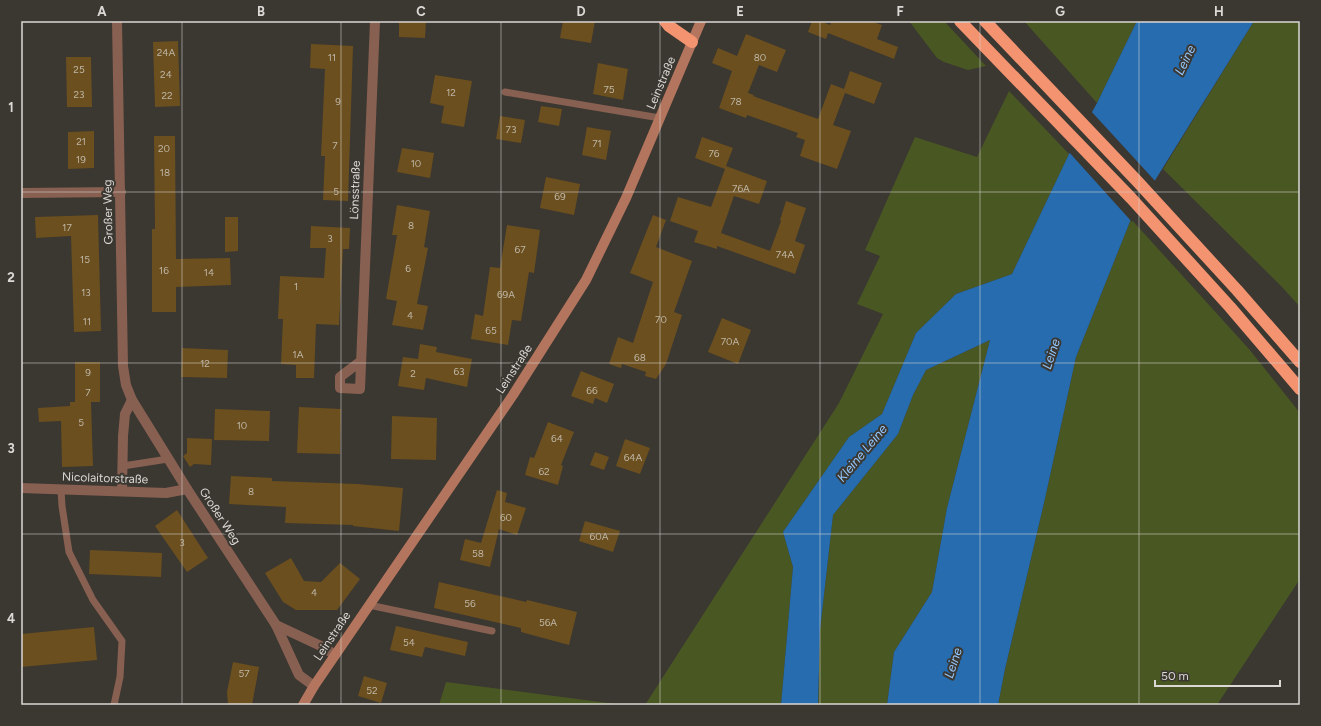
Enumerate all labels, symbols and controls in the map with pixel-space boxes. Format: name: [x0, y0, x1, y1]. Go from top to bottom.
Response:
text: A: [97, 4, 107, 19]
text: B: [257, 4, 265, 19]
text: C: [416, 4, 426, 19]
text: D: [576, 4, 586, 19]
text: E: [736, 4, 744, 19]
text: F: [896, 4, 904, 19]
text: G: [1055, 4, 1065, 19]
text: H: [1214, 4, 1224, 19]
water label: Leine: [1171, 43, 1199, 77]
house number: 24A: [157, 46, 176, 59]
house number: 11: [328, 51, 336, 64]
house number: 80: [754, 51, 766, 64]
street label: Leinstraße: [644, 54, 679, 111]
house number: 25: [73, 63, 85, 76]
house number: 24: [160, 68, 172, 81]
house number: 75: [603, 83, 615, 96]
house number: 12: [446, 86, 456, 99]
house number: 23: [73, 88, 85, 101]
house number: 22: [161, 89, 173, 102]
house number: 9: [335, 95, 341, 108]
house number: 78: [730, 95, 742, 108]
text: 1: [8, 100, 14, 115]
house number: 73: [506, 123, 516, 136]
house number: 21: [76, 135, 86, 148]
house number: 71: [592, 137, 602, 150]
house number: 7: [332, 139, 338, 152]
house number: 20: [158, 142, 170, 155]
house number: 76: [708, 147, 720, 160]
house number: 19: [76, 153, 86, 166]
house number: 10: [411, 157, 421, 170]
street label: Lönsstraße: [347, 160, 363, 220]
house number: 18: [160, 166, 170, 179]
street label: Großer Weg: [100, 179, 116, 245]
house number: 76A: [732, 182, 750, 195]
house number: 5: [333, 185, 339, 198]
house number: 69: [554, 190, 566, 203]
house number: 8: [408, 219, 414, 232]
house number: 17: [62, 221, 72, 234]
house number: 3: [327, 232, 333, 245]
house number: 67: [514, 243, 526, 256]
house number: 74A: [776, 248, 794, 261]
house number: 15: [80, 253, 90, 266]
house number: 6: [405, 262, 411, 275]
house number: 16: [159, 264, 169, 277]
house number: 14: [204, 266, 214, 279]
text: 2: [7, 270, 15, 285]
house number: 1: [294, 280, 298, 293]
house number: 13: [81, 286, 91, 299]
house number: 69A: [497, 288, 515, 301]
house number: 4: [407, 309, 413, 322]
house number: 70: [655, 313, 667, 326]
house number: 11: [83, 315, 91, 328]
house number: 65: [485, 324, 497, 337]
house number: 70A: [721, 335, 739, 348]
water label: Leine: [1039, 337, 1063, 371]
street label: Leinstraße: [493, 341, 535, 396]
house number: 1A: [293, 348, 304, 361]
house number: 68: [634, 351, 646, 364]
house number: 12: [200, 357, 210, 370]
house number: 63: [453, 365, 465, 378]
house number: 9: [85, 366, 91, 379]
house number: 2: [410, 367, 416, 380]
house number: 66: [586, 384, 598, 397]
house number: 7: [85, 386, 91, 399]
house number: 5: [78, 416, 84, 429]
house number: 10: [237, 419, 247, 432]
water label: Kleine Leine: [834, 421, 890, 485]
house number: 64: [551, 432, 563, 445]
text: 3: [7, 441, 15, 456]
house number: 64A: [624, 451, 643, 464]
house number: 62: [538, 465, 550, 478]
street label: Nicolaitorstraße: [62, 469, 149, 487]
street label: Großer Weg: [196, 485, 244, 547]
house number: 8: [248, 485, 254, 498]
house number: 60: [500, 511, 512, 524]
house number: 60A: [590, 530, 609, 543]
house number: 3: [179, 536, 185, 549]
house number: 58: [472, 547, 484, 560]
house number: 4: [311, 586, 317, 599]
house number: 56: [464, 597, 476, 610]
street label: Leinstraße: [311, 609, 354, 663]
text: 4: [7, 611, 15, 626]
house number: 56A: [539, 616, 557, 629]
house number: 54: [403, 636, 415, 649]
water label: Leine: [941, 646, 965, 680]
scale bar: [1155, 662, 1280, 688]
house number: 57: [238, 667, 250, 680]
text: 50 m: [1161, 669, 1189, 683]
house number: 52: [366, 684, 378, 697]

